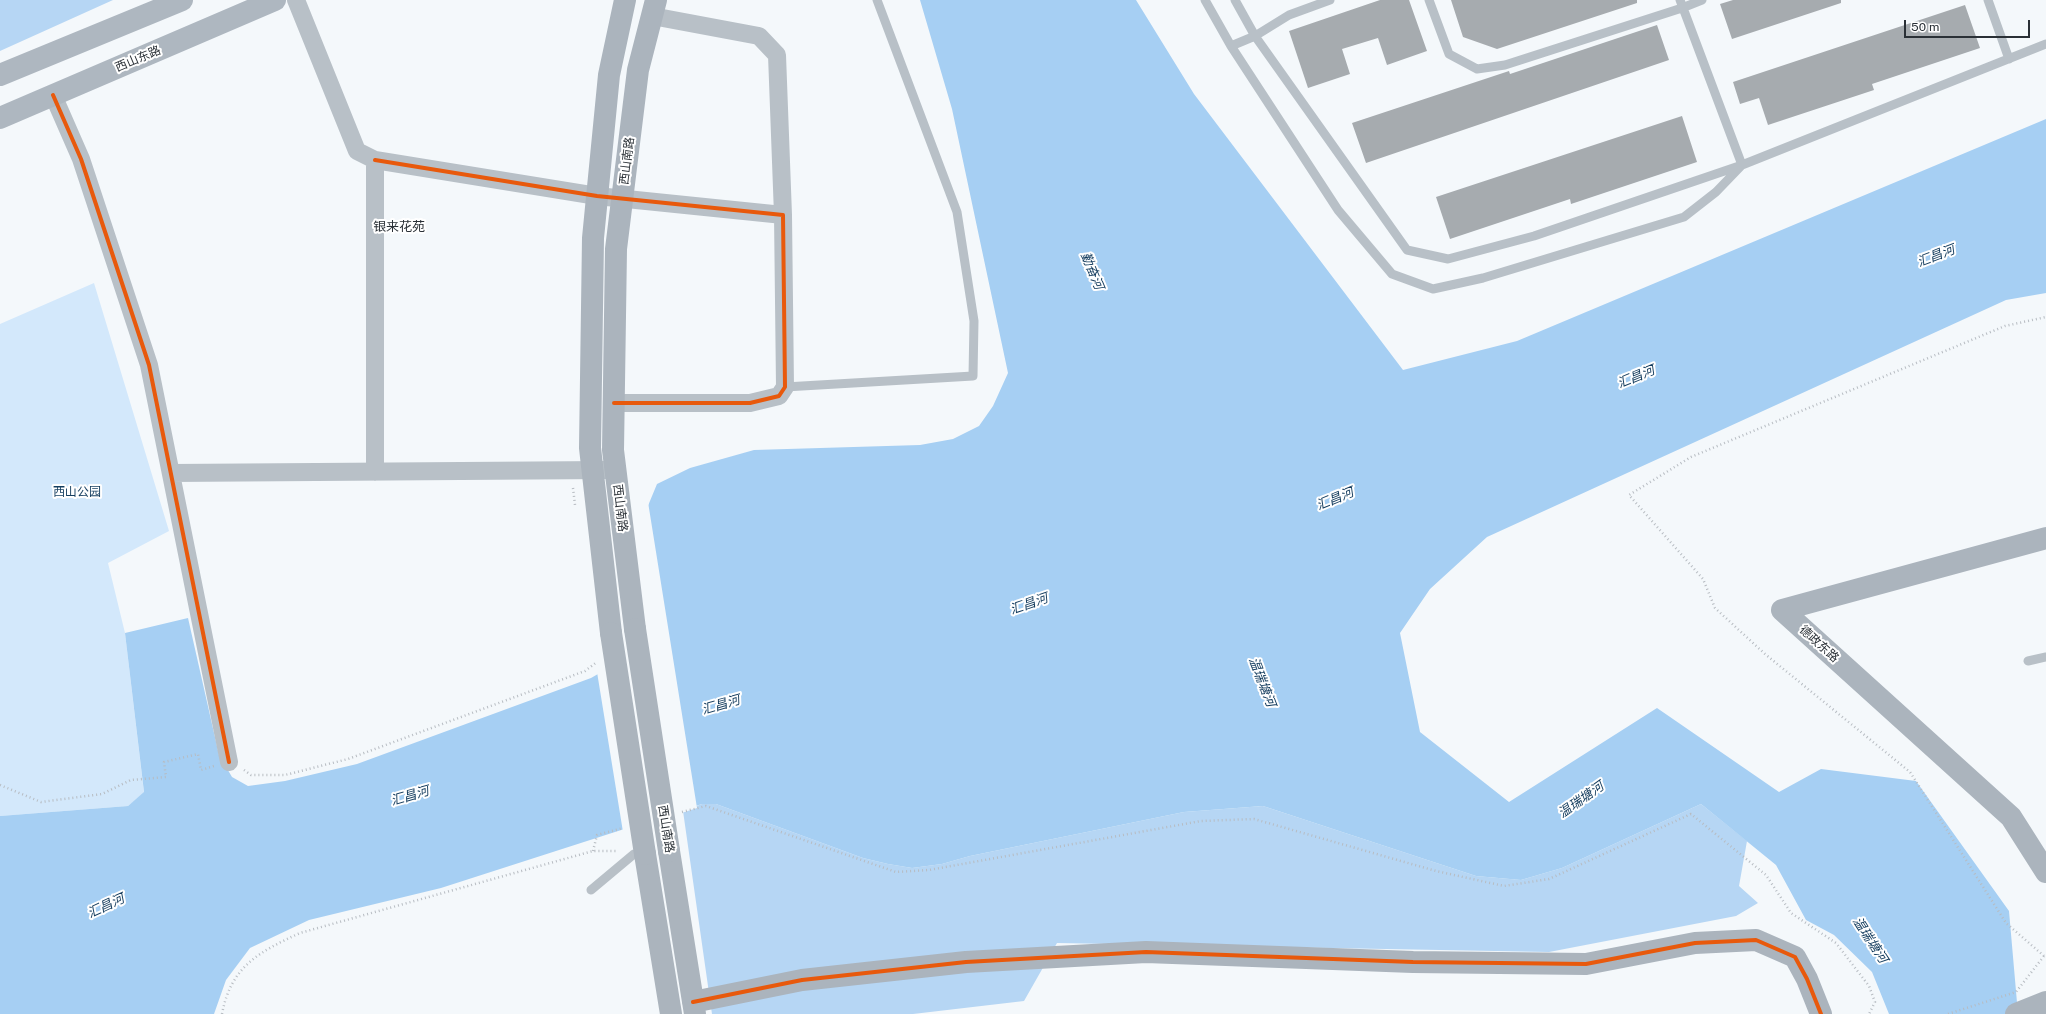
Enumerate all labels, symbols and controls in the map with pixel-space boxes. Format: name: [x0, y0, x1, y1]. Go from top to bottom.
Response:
scale bar: [1906, 12, 2032, 38]
text: 50 m: [1911, 20, 1939, 34]
street label: 西山东路: [113, 43, 163, 75]
street label: 西山南路: [617, 136, 637, 186]
district label: 银来花苑: [373, 219, 425, 235]
water label: 汇昌河: [1915, 242, 1957, 270]
water label: 勤奋河: [1077, 250, 1107, 292]
water label: 汇昌河: [1615, 362, 1657, 392]
street label: 西山南路: [610, 483, 630, 533]
water label: 汇昌河: [1314, 484, 1356, 514]
park label: 西山公园: [53, 485, 101, 499]
water label: 汇昌河: [1008, 590, 1050, 618]
street label: 德政东路: [1796, 623, 1842, 665]
water label: 温瑞塘河: [1245, 655, 1279, 709]
water label: 汇昌河: [700, 692, 742, 718]
water label: 温瑞塘河: [1555, 779, 1607, 821]
water label: 汇昌河: [389, 783, 431, 809]
street label: 西山南路: [655, 804, 677, 854]
water label: 汇昌河: [85, 891, 127, 921]
water label: 温瑞塘河: [1849, 914, 1891, 966]

